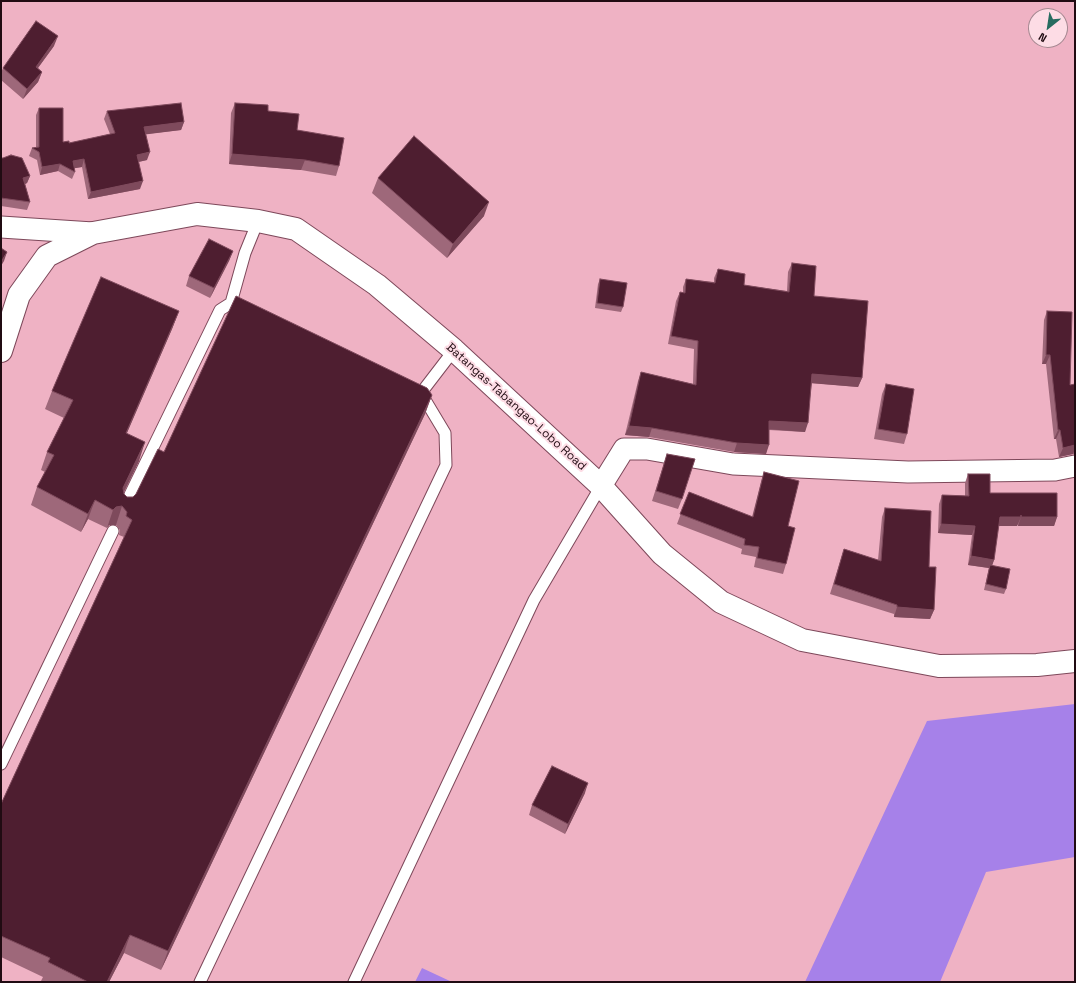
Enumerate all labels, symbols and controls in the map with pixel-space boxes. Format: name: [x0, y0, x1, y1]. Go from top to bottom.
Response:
north arrow: [1028, 8, 1068, 48]
text: N: [1036, 30, 1049, 45]
street label: Batangas-Tabangao-Lobo Road: [443, 340, 589, 474]

